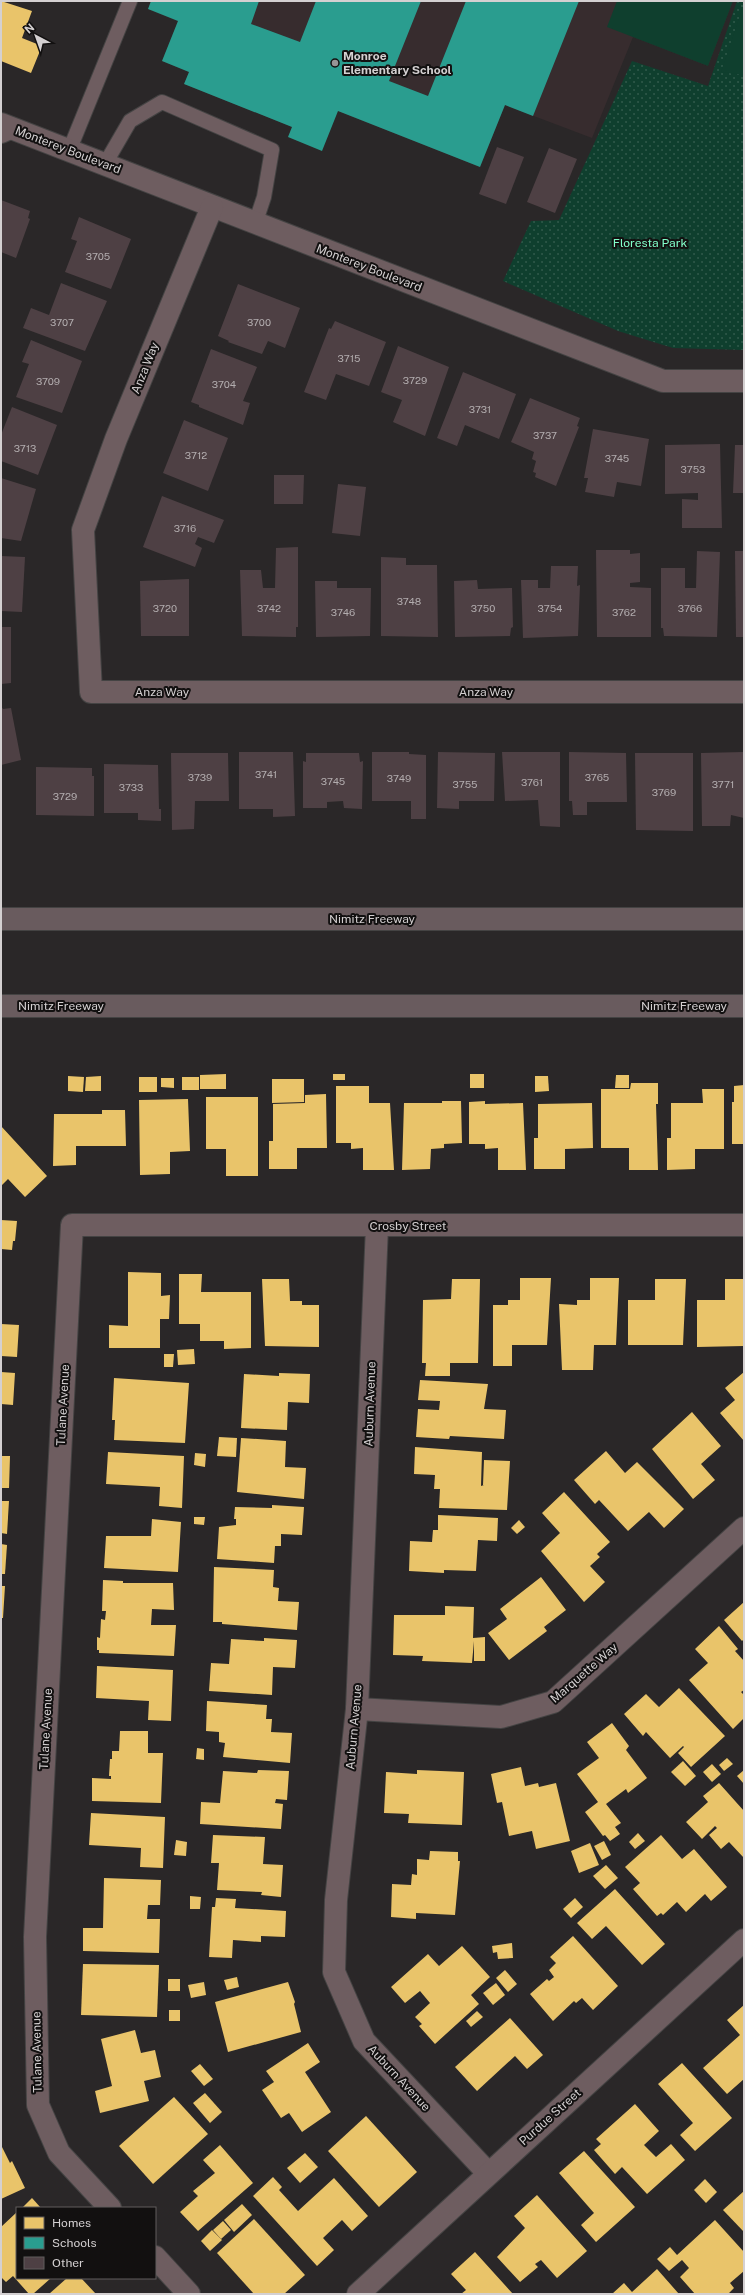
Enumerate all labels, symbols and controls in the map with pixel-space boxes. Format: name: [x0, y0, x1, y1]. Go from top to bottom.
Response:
north arrow: [16, 16, 56, 56]
text: N: [22, 21, 37, 36]
place label: Monroe Elementary School: [343, 49, 452, 77]
marker: Monroe Elementary School: [330, 58, 340, 68]
street label: Monterey Boulevard: [13, 123, 123, 177]
park label: Floresta Park: [613, 236, 687, 250]
street label: Monterey Boulevard: [314, 241, 424, 295]
house number: 3705: [86, 250, 110, 262]
house number: 3707: [50, 316, 74, 328]
house number: 3700: [247, 316, 271, 328]
street label: Anza Way: [128, 340, 162, 396]
house number: 3715: [338, 352, 360, 364]
house number: 3729: [403, 374, 427, 386]
house number: 3709: [36, 375, 60, 387]
house number: 3704: [212, 378, 236, 390]
house number: 3731: [469, 403, 491, 415]
house number: 3737: [533, 429, 557, 441]
house number: 3713: [14, 442, 36, 454]
house number: 3712: [185, 449, 207, 461]
house number: 3745: [605, 452, 629, 464]
house number: 3753: [681, 463, 705, 475]
house number: 3716: [174, 522, 196, 534]
house number: 3748: [397, 595, 421, 607]
house number: 3720: [153, 602, 177, 614]
house number: 3742: [257, 602, 281, 614]
house number: 3750: [471, 602, 495, 614]
house number: 3754: [538, 602, 562, 614]
house number: 3766: [678, 602, 702, 614]
house number: 3746: [331, 606, 355, 618]
house number: 3762: [612, 606, 636, 618]
street label: Anza Way: [135, 685, 190, 699]
street label: Anza Way: [459, 685, 514, 699]
house number: 3741: [255, 768, 277, 780]
house number: 3739: [188, 771, 212, 783]
house number: 3765: [585, 771, 609, 783]
house number: 3749: [387, 772, 411, 784]
house number: 3745: [321, 775, 345, 787]
house number: 3761: [521, 776, 543, 788]
house number: 3755: [453, 778, 477, 790]
house number: 3771: [712, 778, 734, 790]
house number: 3733: [119, 781, 143, 793]
house number: 3769: [652, 786, 676, 798]
house number: 3729: [53, 790, 77, 802]
street label: Nimitz Freeway: [329, 912, 416, 926]
street label: Nimitz Freeway: [18, 999, 105, 1013]
street label: Nimitz Freeway: [641, 999, 728, 1013]
street label: Crosby Street: [369, 1219, 447, 1233]
street label: Auburn Avenue: [362, 1361, 378, 1447]
street label: Tulane Avenue: [54, 1364, 72, 1446]
street label: Marquette Way: [548, 1640, 621, 1706]
street label: Auburn Avenue: [343, 1684, 365, 1770]
street label: Tulane Avenue: [37, 1688, 55, 1770]
street label: Tulane Avenue: [29, 2011, 45, 2093]
street label: Auburn Avenue: [365, 2042, 433, 2114]
street label: Purdue Street: [516, 2085, 584, 2148]
legend: [16, 2207, 156, 2279]
text: Homes: [52, 2216, 91, 2230]
text: Schools: [52, 2236, 97, 2250]
text: Other: [52, 2256, 84, 2270]

